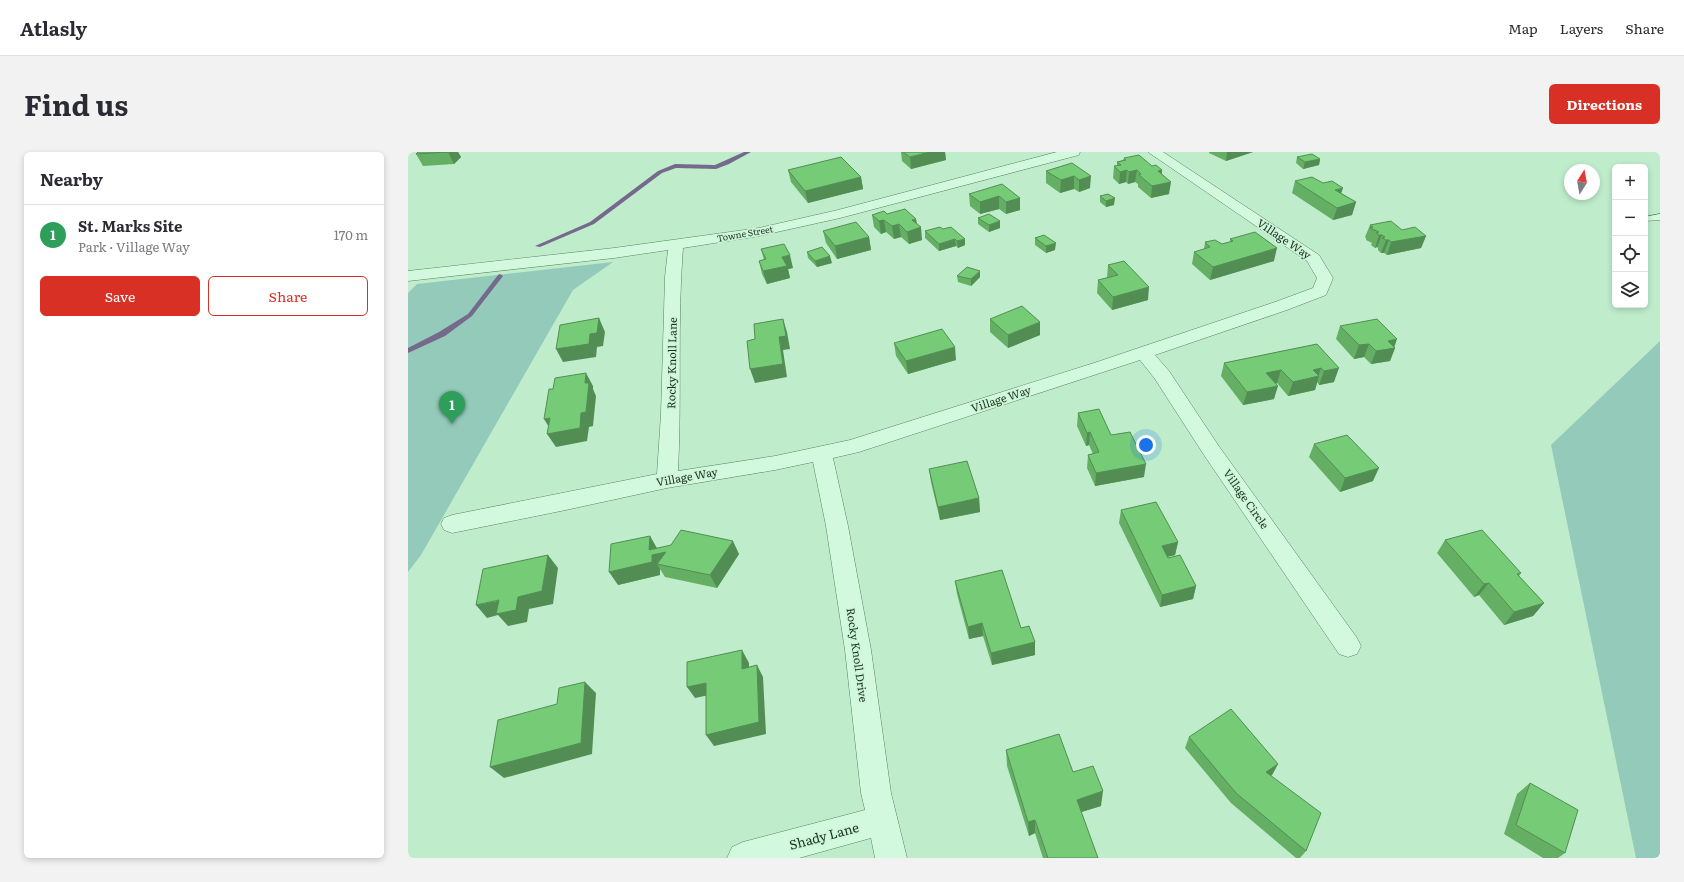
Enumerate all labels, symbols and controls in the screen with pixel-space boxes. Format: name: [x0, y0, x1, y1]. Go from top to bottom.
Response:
text: Atlasly: [20, 14, 87, 42]
text: Map: [1508, 18, 1538, 38]
text: Layers: [1560, 18, 1603, 38]
text: Share: [1625, 18, 1664, 38]
text: Find us: [24, 83, 128, 125]
button: Directions: [1549, 84, 1660, 124]
north arrow: [1564, 164, 1600, 200]
map controls: [1612, 164, 1648, 308]
button: +: [1612, 164, 1648, 200]
text: Nearby: [40, 166, 103, 191]
button: −: [1612, 200, 1648, 236]
text: St. Marks Site: [78, 214, 182, 237]
street label: Village Way: [1254, 214, 1315, 263]
street label: Towne Street: [716, 221, 774, 245]
text: 1: [50, 225, 56, 244]
text: 170 m: [334, 225, 368, 244]
button: locate: [1612, 236, 1648, 272]
text: Park · Village Way: [78, 237, 190, 256]
button: layers: [1612, 272, 1648, 308]
button: Save: [40, 276, 200, 316]
button: Share: [208, 276, 368, 316]
street label: Rocky Knoll Lane: [662, 317, 680, 409]
street label: Village Way: [969, 381, 1033, 415]
pin: 1: [439, 391, 465, 424]
your location: [1136, 435, 1156, 455]
street label: Village Way: [655, 463, 720, 489]
street label: Village Circle: [1220, 465, 1274, 532]
street label: Rocky Knoll Drive: [843, 607, 873, 703]
street label: Shady Lane: [787, 817, 861, 854]

